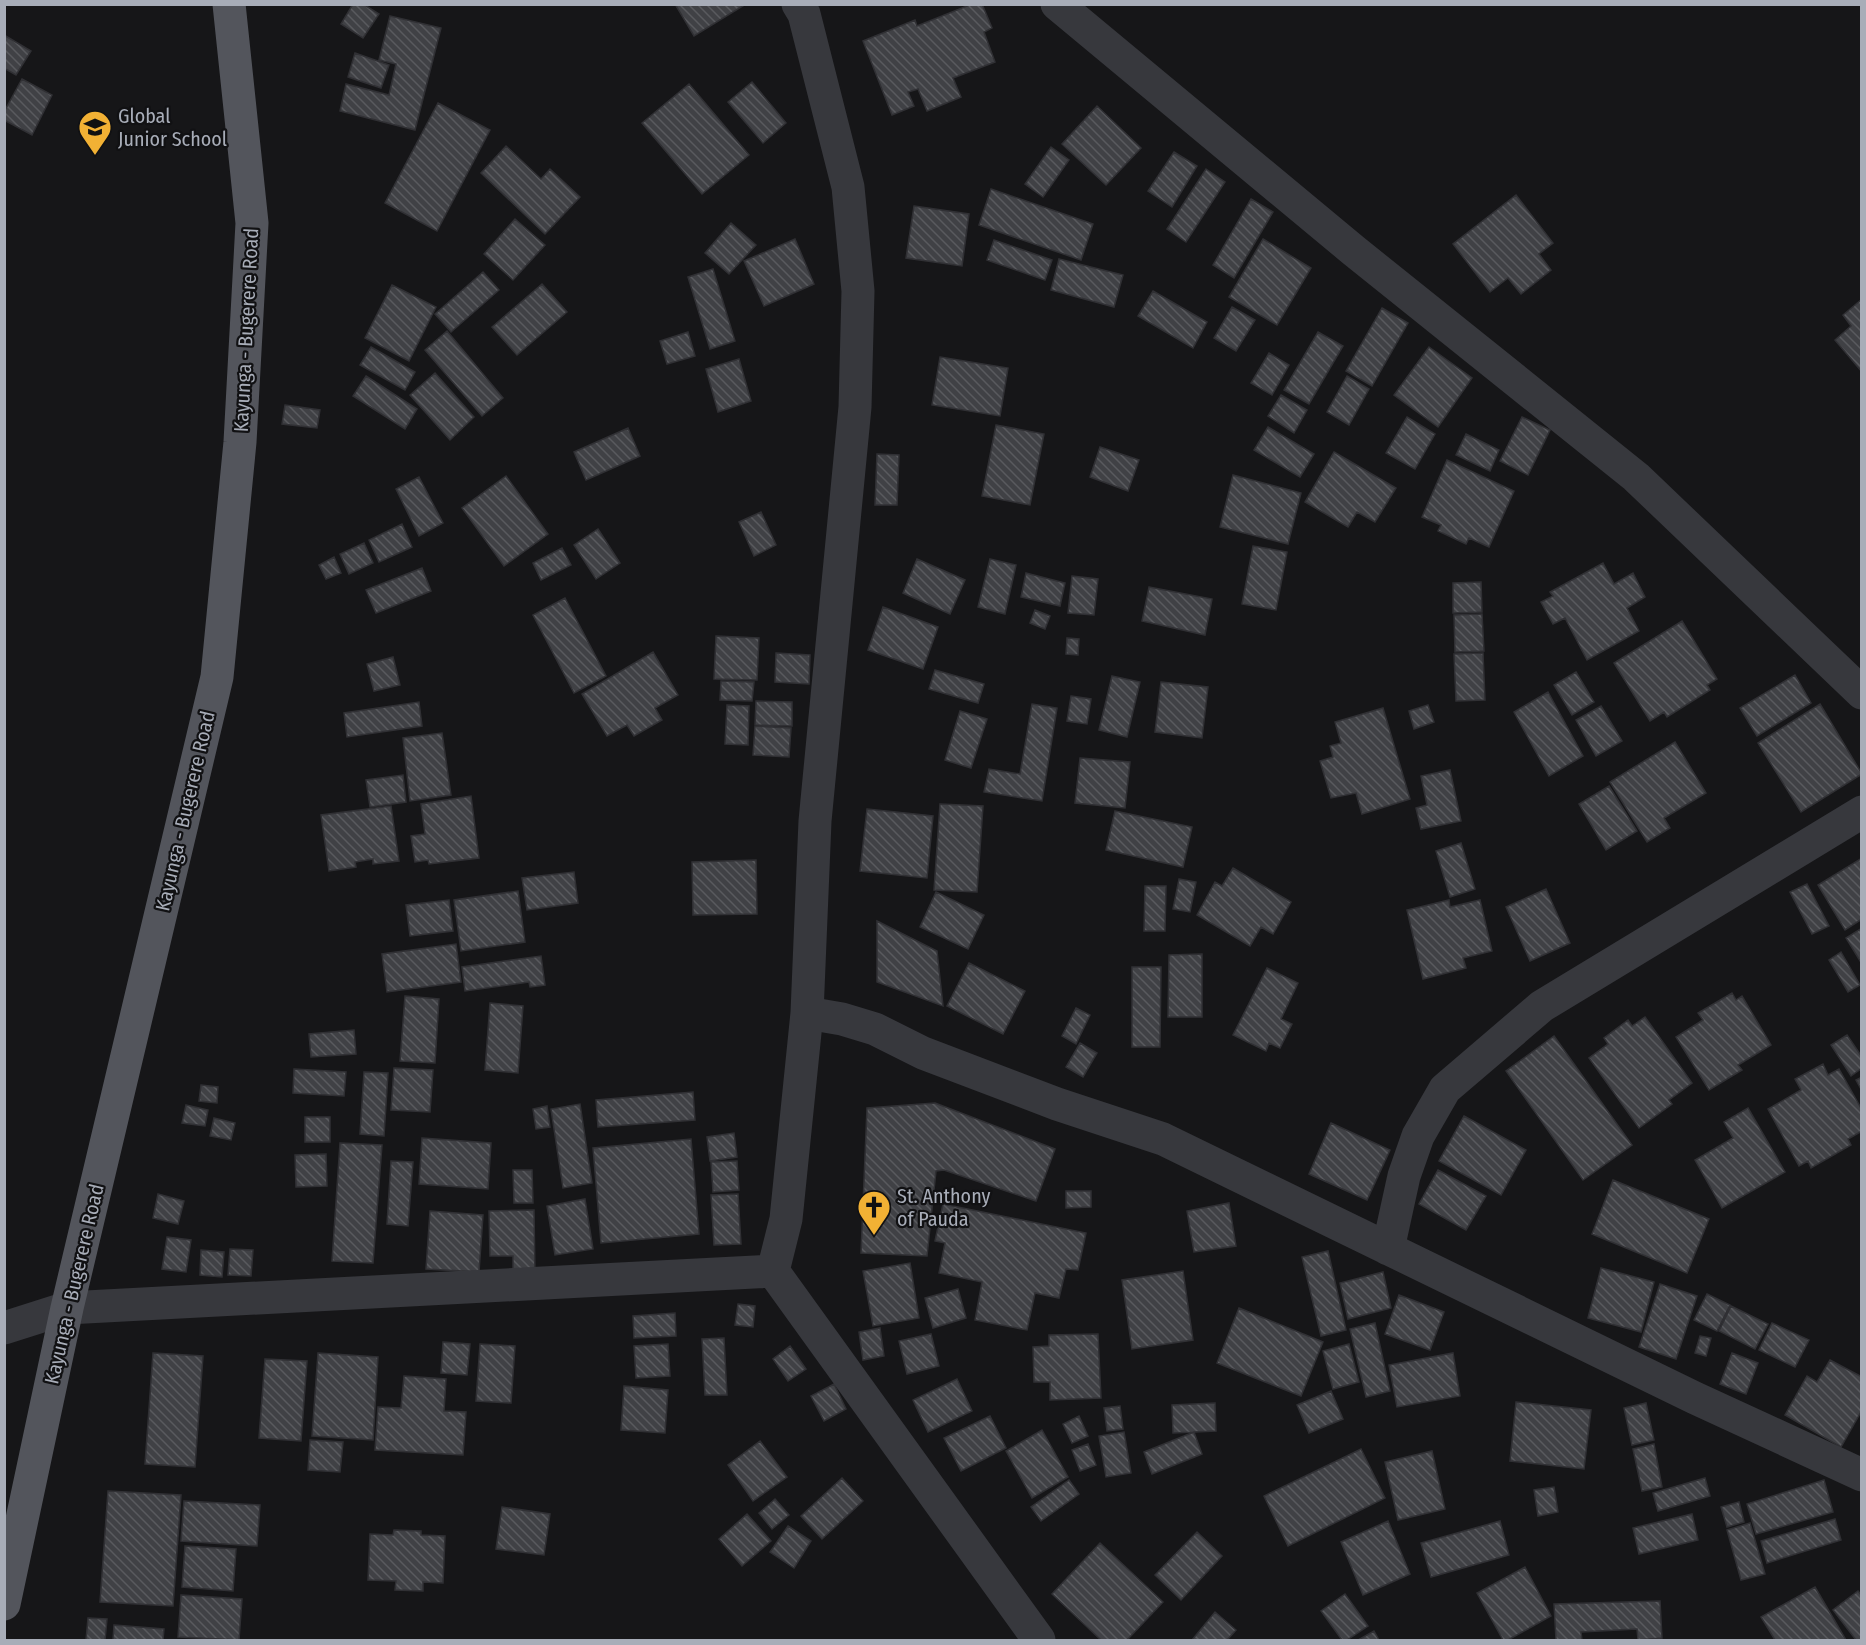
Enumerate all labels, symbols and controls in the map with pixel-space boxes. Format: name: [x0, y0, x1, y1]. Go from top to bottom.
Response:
place label: Global Junior School: [118, 104, 227, 151]
school or university icon: Global Junior School: [77, 109, 113, 156]
street label: Kayunga - Bugerere Road: [229, 227, 263, 433]
street label: Kayunga - Bugerere Road: [150, 709, 220, 913]
street label: Kayunga - Bugerere Road: [39, 1182, 109, 1386]
place label: St. Anthony of Pauda: [897, 1184, 991, 1231]
church icon: St. Anthony of Pauda: [856, 1189, 892, 1236]

